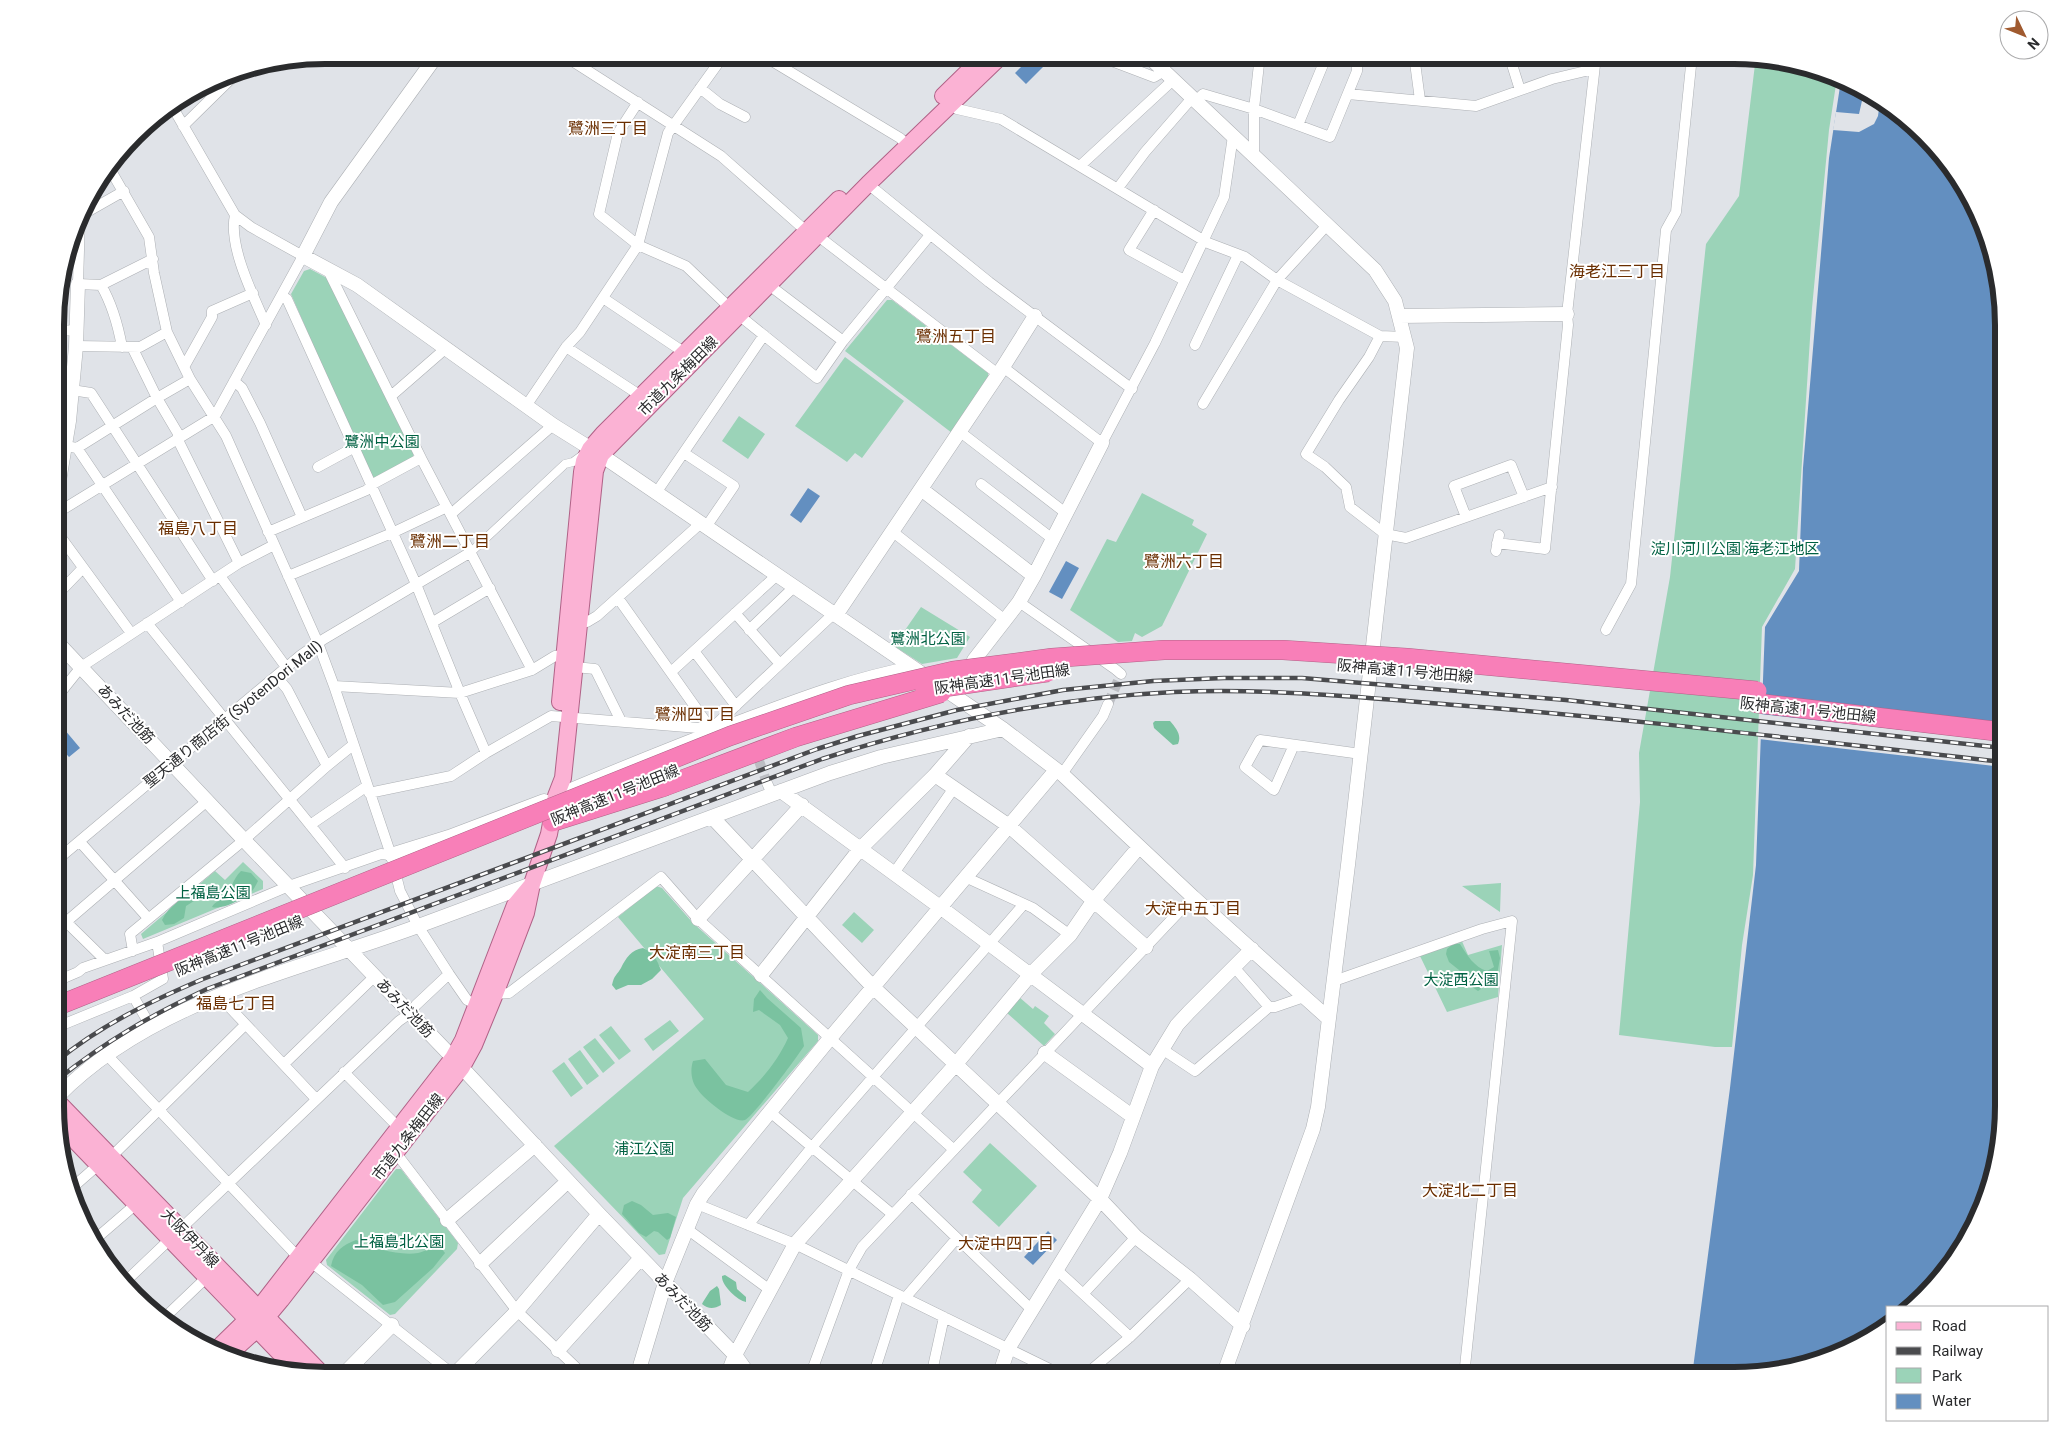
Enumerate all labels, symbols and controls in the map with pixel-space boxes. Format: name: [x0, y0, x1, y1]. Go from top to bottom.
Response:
north arrow: [1999, 10, 2049, 60]
text: N: [2024, 35, 2043, 53]
district label: 鷺洲三丁目: [568, 119, 648, 138]
district label: 海老江三丁目: [1569, 262, 1665, 281]
district label: 鷺洲五丁目: [916, 327, 996, 346]
street label: 市道九条梅田線: [635, 333, 721, 419]
park label: 鷺洲中公園: [344, 433, 420, 451]
district label: 福島八丁目: [158, 519, 238, 538]
district label: 鷺洲二丁目: [410, 532, 490, 551]
park label: 淀川河川公園 海老江地区: [1651, 540, 1819, 558]
district label: 鷺洲六丁目: [1144, 552, 1224, 571]
park label: 鷺洲北公園: [890, 630, 966, 648]
street label: 聖天通り商店街 (SyotenDori Mall): [140, 636, 326, 792]
street label: 阪神高速11号池田線: [1336, 656, 1474, 686]
street label: 阪神高速11号池田線: [933, 661, 1071, 697]
street label: あみだ池筋: [94, 680, 158, 748]
street label: 阪神高速11号池田線: [1739, 694, 1877, 726]
district label: 鷺洲四丁目: [655, 705, 735, 724]
street label: 阪神高速11号池田線: [548, 761, 682, 829]
park label: 上福島公園: [175, 884, 251, 902]
district label: 大淀中五丁目: [1145, 899, 1241, 918]
street label: 阪神高速11号池田線: [172, 912, 306, 980]
district label: 大淀南三丁目: [649, 943, 745, 962]
park label: 大淀西公園: [1423, 971, 1499, 989]
street label: あみだ池筋: [372, 975, 438, 1041]
district label: 福島七丁目: [196, 994, 276, 1013]
street label: 市道九条梅田線: [369, 1090, 447, 1184]
park label: 浦江公園: [614, 1140, 674, 1158]
district label: 大淀北二丁目: [1422, 1181, 1518, 1200]
street label: 大阪伊丹線: [157, 1205, 223, 1271]
park label: 上福島北公園: [354, 1233, 444, 1251]
district label: 大淀中四丁目: [958, 1234, 1054, 1253]
street label: あみだ池筋: [650, 1269, 716, 1335]
legend: [1886, 1306, 2049, 1421]
text: Road: [1932, 1317, 1966, 1335]
text: Railway: [1932, 1342, 1983, 1360]
text: Park: [1932, 1367, 1963, 1385]
text: Water: [1932, 1392, 1971, 1410]

